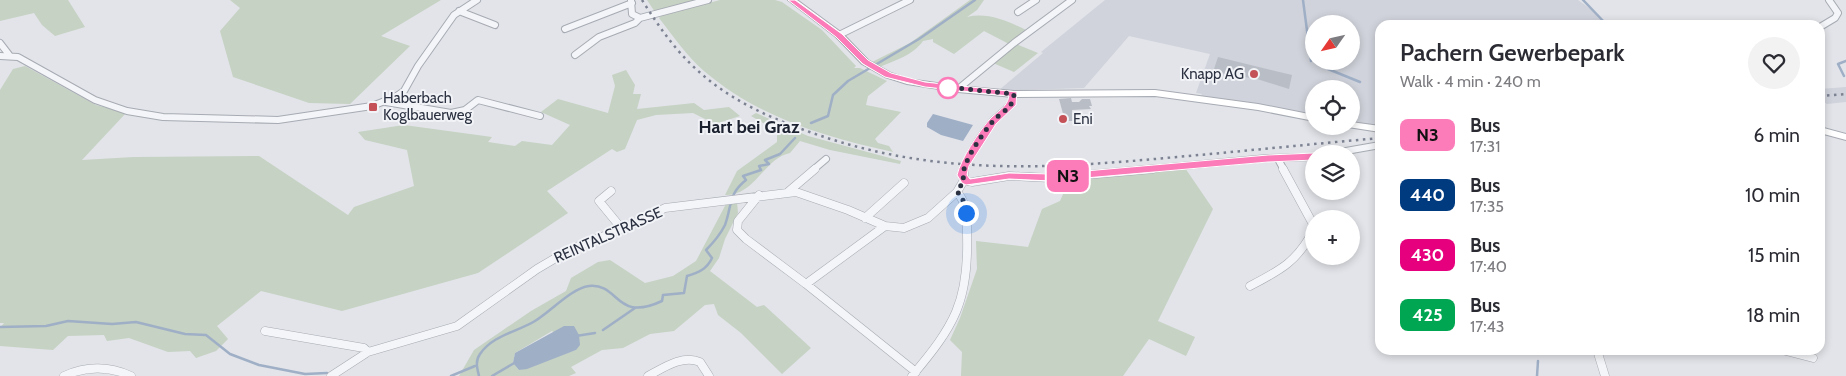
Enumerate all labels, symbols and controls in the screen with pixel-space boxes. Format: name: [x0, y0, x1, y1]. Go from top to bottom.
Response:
north arrow: [1305, 15, 1360, 70]
map controls: [1305, 15, 1360, 265]
button: heart: [1748, 37, 1800, 89]
text: Pachern Gewerbepark: [1400, 38, 1625, 67]
place label: Knapp AG: [1181, 65, 1244, 83]
marker: Knapp AG: [1248, 68, 1260, 80]
text: Walk · 4 min · 240 m: [1400, 72, 1541, 91]
unlabelled marker: [937, 77, 959, 99]
button: locate: [1305, 80, 1360, 135]
place label: Haberbach Koglbauerweg: [383, 89, 473, 124]
marker: Haberbach Koglbauerweg: [367, 101, 379, 113]
place label: Eni: [1073, 110, 1093, 128]
marker: Eni: [1057, 113, 1069, 125]
text: Bus: [1470, 114, 1500, 137]
district label: Hart bei Graz: [698, 116, 800, 138]
text: N3: [1416, 124, 1439, 146]
text: 6 min: [1754, 124, 1800, 147]
text: 17:31: [1470, 137, 1500, 156]
button: layers: [1305, 145, 1360, 200]
line badge: N3: [1046, 160, 1090, 192]
text: N3: [1057, 165, 1079, 187]
text: Bus: [1470, 174, 1500, 197]
text: 440: [1410, 184, 1445, 206]
text: 10 min: [1745, 184, 1800, 207]
text: 17:35: [1470, 197, 1504, 216]
your location: [954, 201, 979, 226]
street label: REINTALSTRASSE: [551, 203, 665, 267]
button: +: [1305, 210, 1360, 265]
text: Bus: [1470, 234, 1500, 257]
text: 430: [1411, 244, 1444, 266]
text: 15 min: [1748, 244, 1800, 267]
text: 17:40: [1470, 257, 1507, 276]
text: Bus: [1470, 294, 1500, 317]
text: 425: [1412, 304, 1443, 326]
text: 18 min: [1747, 304, 1800, 327]
text: 17:43: [1470, 317, 1505, 336]

